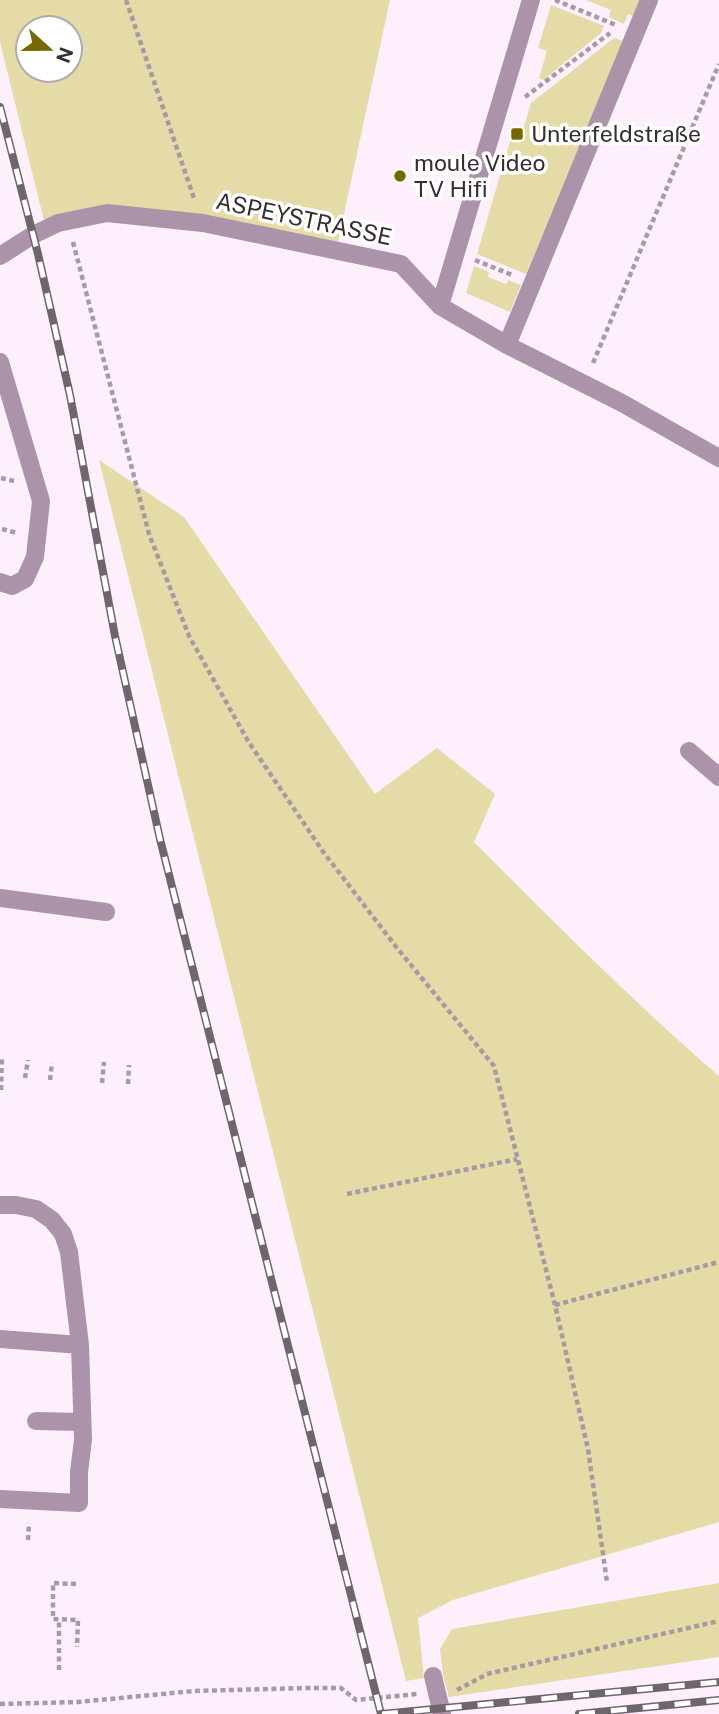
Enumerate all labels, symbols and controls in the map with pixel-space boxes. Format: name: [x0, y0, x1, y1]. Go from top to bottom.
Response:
north arrow: [14, 14, 84, 84]
text: N: [52, 44, 78, 66]
place label: Unterfeldstraße: [531, 120, 701, 147]
marker: Unterfeldstraße: [509, 126, 525, 142]
place label: moule Video TV Hifi: [414, 149, 546, 202]
marker: moule Video TV Hifi: [392, 168, 408, 184]
street label: ASPEYSTRASSE: [214, 187, 395, 250]

